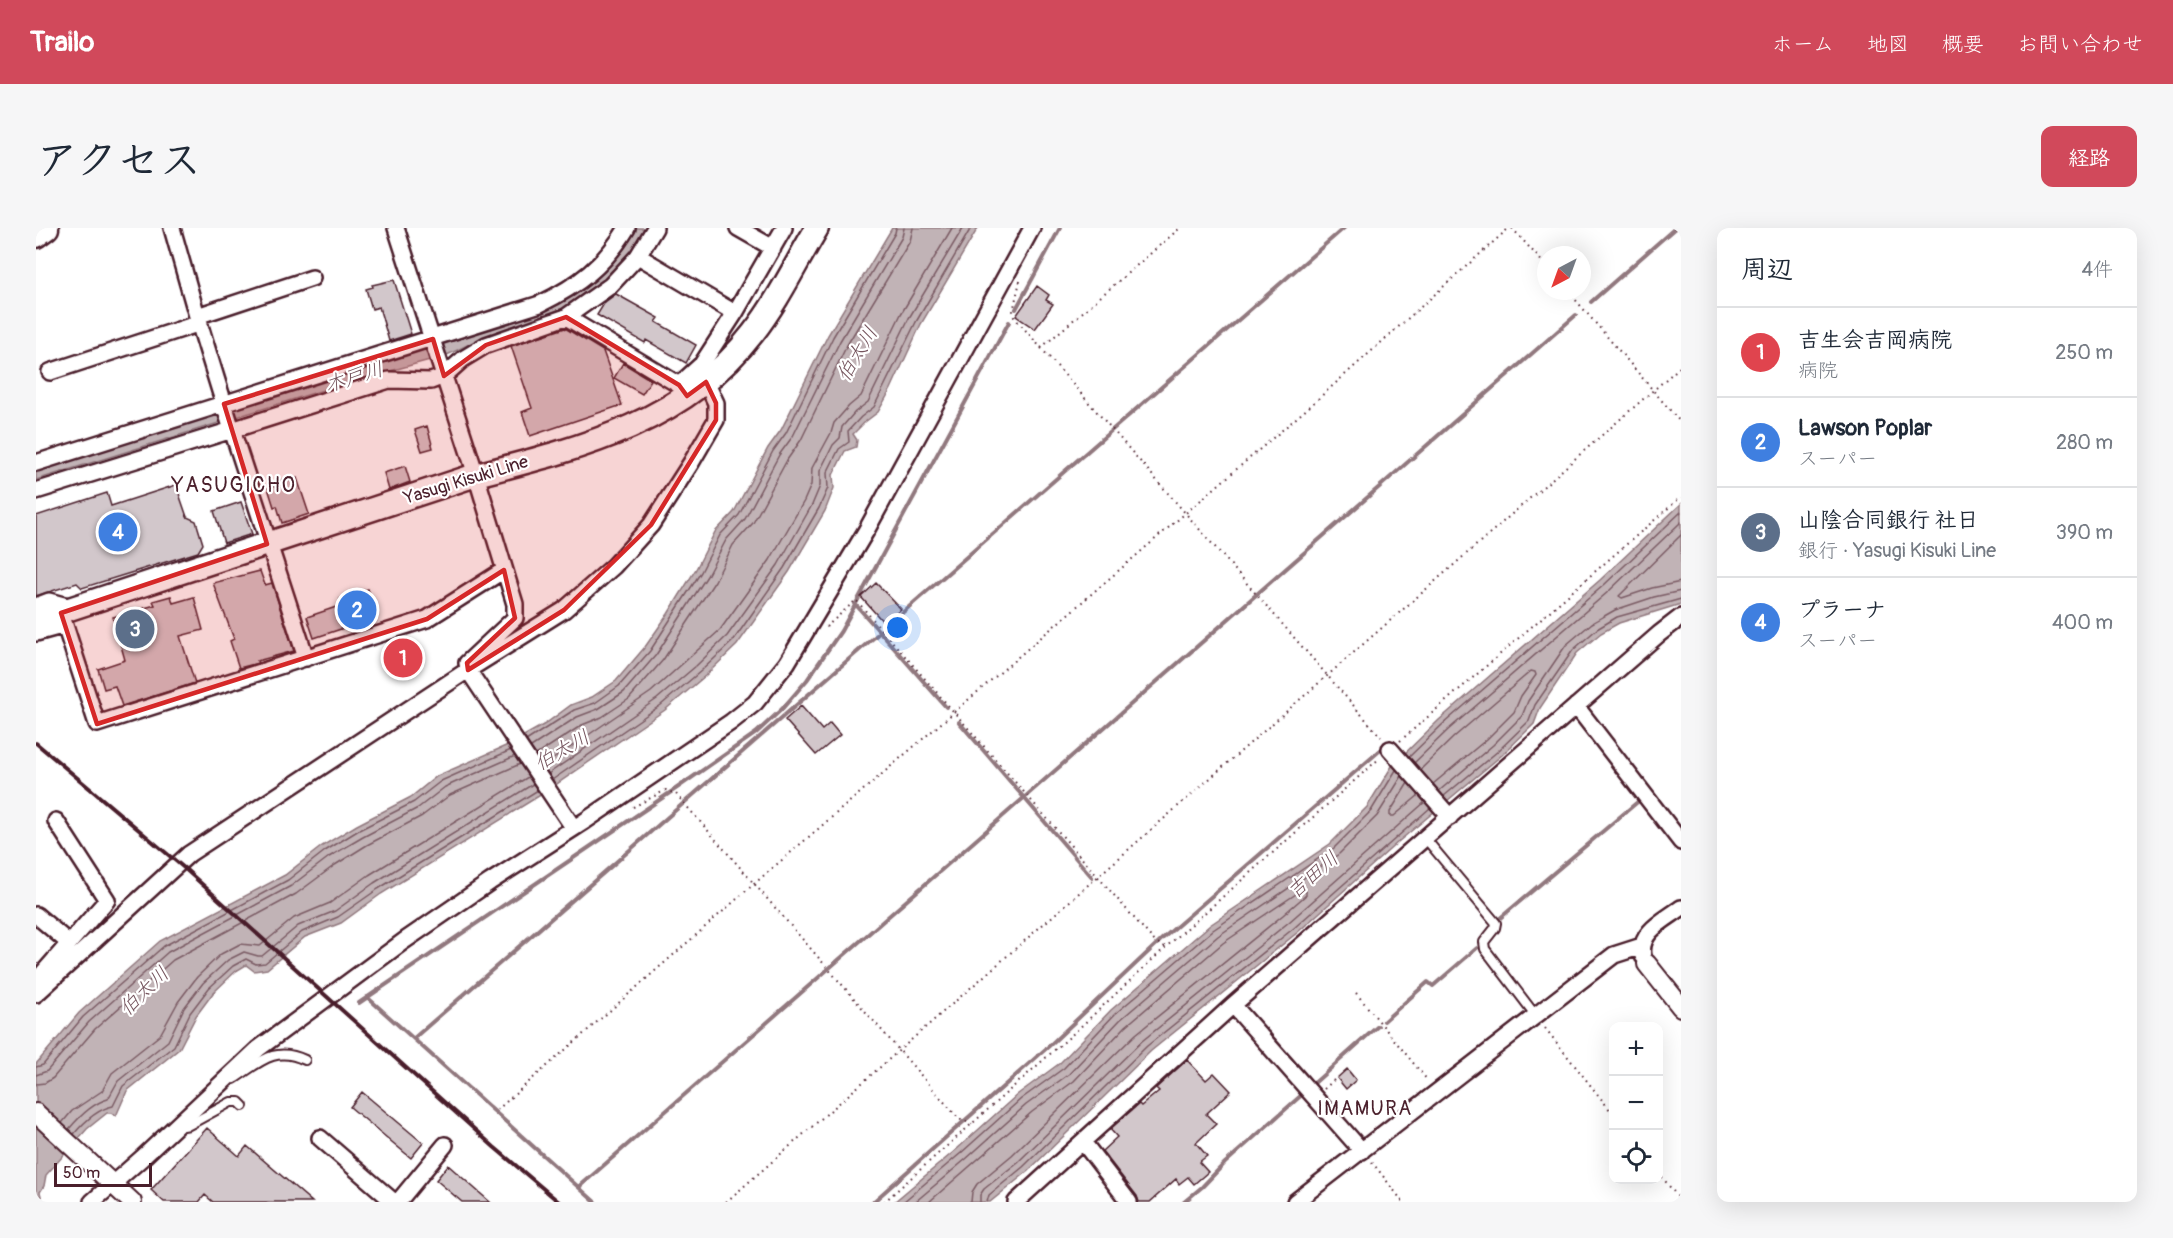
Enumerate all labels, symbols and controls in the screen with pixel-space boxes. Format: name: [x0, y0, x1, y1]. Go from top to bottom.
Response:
text: Trailo: [30, 25, 94, 60]
text: ホーム: [1772, 31, 1834, 58]
text: 地図: [1867, 31, 1909, 58]
text: 概要: [1942, 31, 1984, 58]
text: お問い合わせ: [2017, 31, 2143, 58]
button: 経路: [2041, 126, 2137, 187]
text: アクセス: [36, 135, 201, 187]
north arrow: [1537, 246, 1591, 300]
text: 周辺: [1741, 254, 1793, 286]
text: 4件: [2081, 257, 2113, 282]
water label: 伯太川: [831, 322, 883, 386]
text: 吉生会吉岡病院: [1798, 326, 1952, 354]
text: 1: [1757, 340, 1764, 365]
text: 250 m: [2055, 340, 2113, 365]
water label: 木戸川: [322, 356, 386, 398]
text: 病院: [1798, 358, 1838, 383]
text: Lawson Poplar: [1798, 414, 1932, 442]
text: 2: [1755, 430, 1766, 455]
text: 280 m: [2056, 430, 2113, 455]
text: スーパー: [1798, 446, 1877, 471]
street label: Yasugi Kisuki Line: [400, 450, 531, 510]
district label: YASUGICHO: [171, 472, 296, 499]
text: 山陰合同銀行 社日: [1798, 506, 1979, 534]
pin: 4: [98, 510, 137, 554]
text: 3: [1755, 520, 1766, 545]
text: 390 m: [2056, 520, 2113, 545]
text: 銀行 · Yasugi Kisuki Line: [1798, 538, 1996, 563]
pin: 2: [338, 588, 376, 632]
text: プラーナ: [1798, 596, 1886, 624]
pin: 3: [116, 606, 154, 652]
text: 4: [1755, 610, 1766, 635]
text: 400 m: [2052, 610, 2113, 635]
your location: [883, 613, 912, 642]
text: スーパー: [1798, 628, 1877, 653]
pin: 1: [384, 636, 422, 680]
water label: 伯太川: [530, 724, 594, 776]
water label: 吉田川: [1282, 846, 1344, 904]
water label: 伯太川: [114, 961, 174, 1021]
map controls: [1609, 1022, 1663, 1184]
button: +: [1609, 1022, 1663, 1076]
button: −: [1609, 1076, 1663, 1130]
district label: IMAMURA: [1317, 1096, 1413, 1121]
button: locate: [1609, 1130, 1663, 1184]
scale bar: [54, 1160, 152, 1188]
text: 50 m: [63, 1163, 100, 1183]

